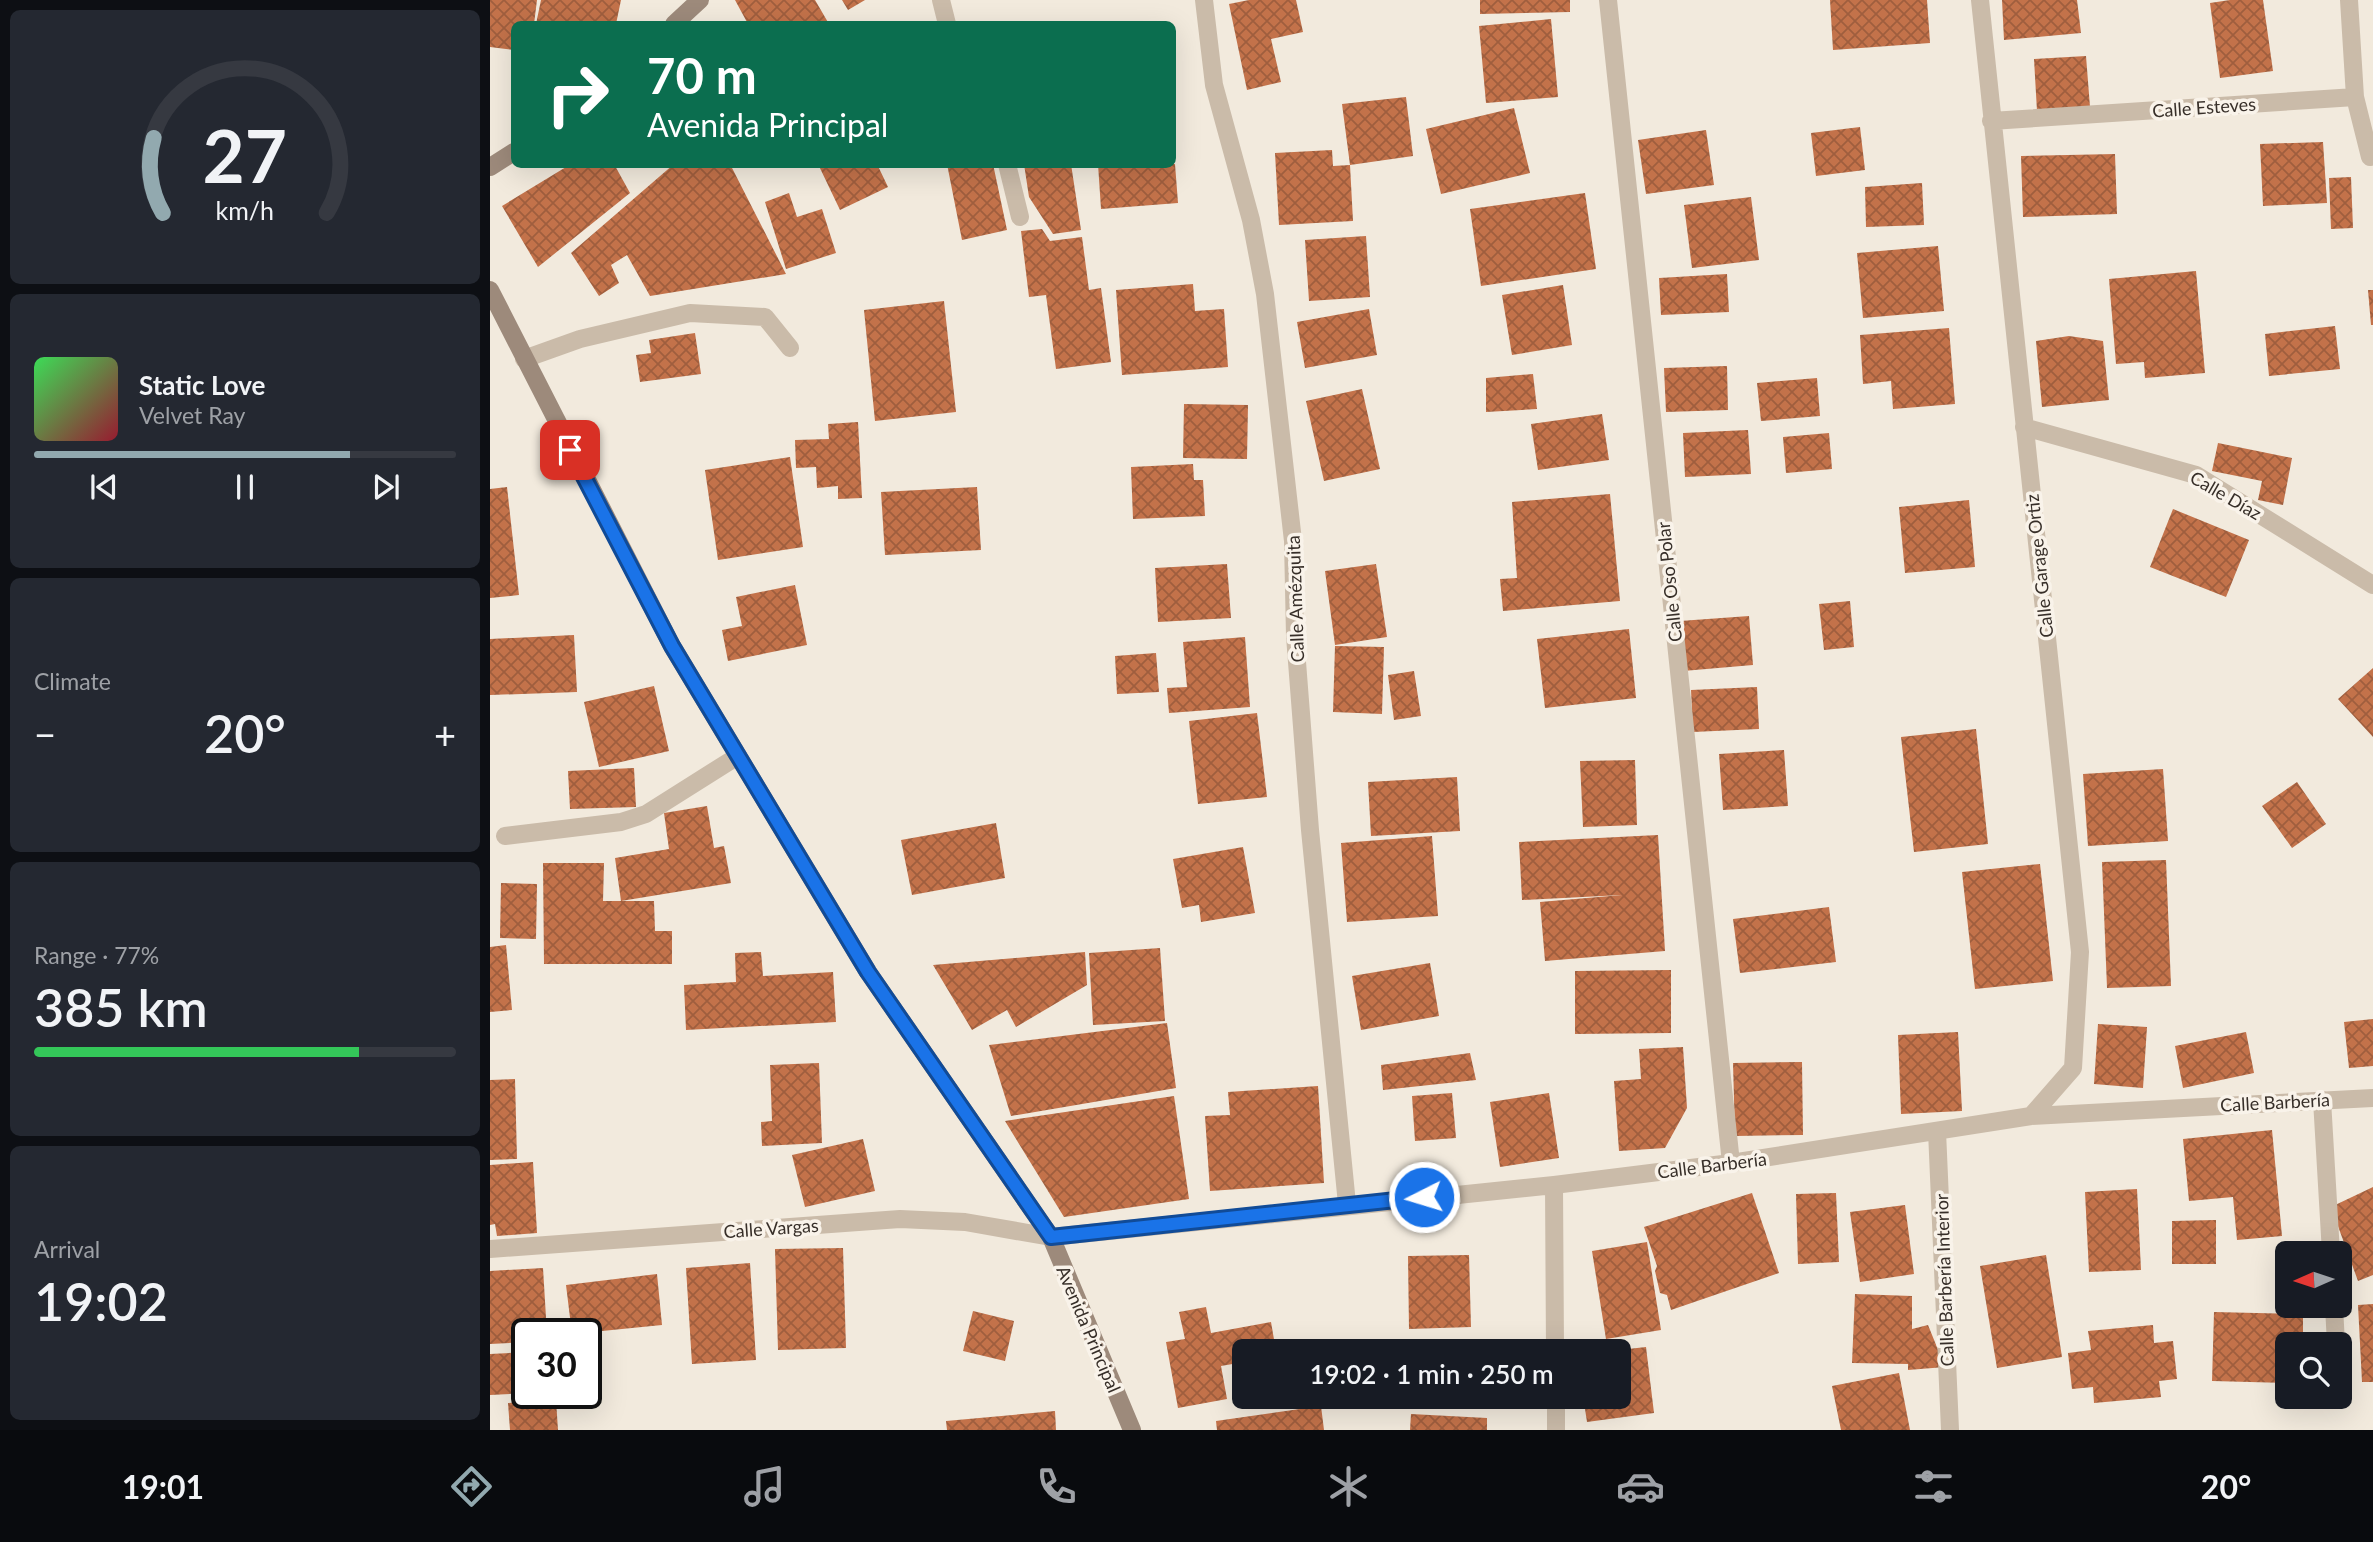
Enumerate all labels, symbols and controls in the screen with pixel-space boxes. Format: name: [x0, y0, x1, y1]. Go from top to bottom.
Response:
text: 70 m: [647, 46, 757, 104]
icon: right: [532, 49, 623, 140]
street label: Calle Esteves: [2152, 92, 2257, 122]
text: Avenida Principal: [647, 105, 888, 144]
text: 27: [203, 111, 287, 199]
text: km/h: [216, 195, 274, 225]
text: Static Love: [139, 369, 266, 401]
text: Velvet Ray: [139, 401, 245, 429]
pin: [540, 420, 600, 480]
icon: arrive: [551, 431, 589, 469]
street label: Calle Díaz: [2187, 466, 2265, 524]
icon: previous: [85, 468, 123, 506]
icon: pause: [226, 468, 264, 506]
icon: next: [367, 468, 405, 506]
street label: Calle Garage Ortiz: [2021, 493, 2057, 639]
street label: Calle Oso Polar: [1652, 520, 1686, 643]
street label: Calle Amézquita: [1282, 535, 1308, 663]
text: Climate: [34, 667, 111, 695]
text: 20°: [204, 702, 286, 764]
text: −: [34, 711, 56, 757]
text: +: [434, 711, 456, 757]
text: Range · 77%: [34, 941, 159, 969]
text: 385 km: [34, 976, 208, 1038]
street label: Calle Barbería: [2220, 1088, 2330, 1116]
street label: Calle Barbería: [1656, 1147, 1768, 1183]
position arrow: [1387, 1160, 1461, 1234]
street label: Calle Barbería Interior: [1930, 1193, 1958, 1367]
street label: Calle Vargas: [723, 1214, 819, 1242]
text: Arrival: [34, 1235, 100, 1263]
north arrow: [2275, 1241, 2352, 1318]
map controls: [2275, 1241, 2352, 1409]
street label: Avenida Principal: [1052, 1262, 1126, 1396]
text: 19:02: [34, 1270, 168, 1332]
speed limit sign: 30: [511, 1318, 602, 1409]
button: search: [2275, 1332, 2352, 1409]
text: 19:02 · 1 min · 250 m: [1309, 1358, 1554, 1390]
icon: directions: [447, 1462, 496, 1511]
icon: music: [740, 1462, 789, 1511]
icon: phone: [1032, 1462, 1081, 1511]
icon: climate: [1324, 1462, 1373, 1511]
icon: car: [1616, 1462, 1665, 1511]
icon: filters: [1909, 1462, 1958, 1511]
text: 19:01: [122, 1467, 204, 1506]
text: 20°: [2201, 1467, 2251, 1506]

